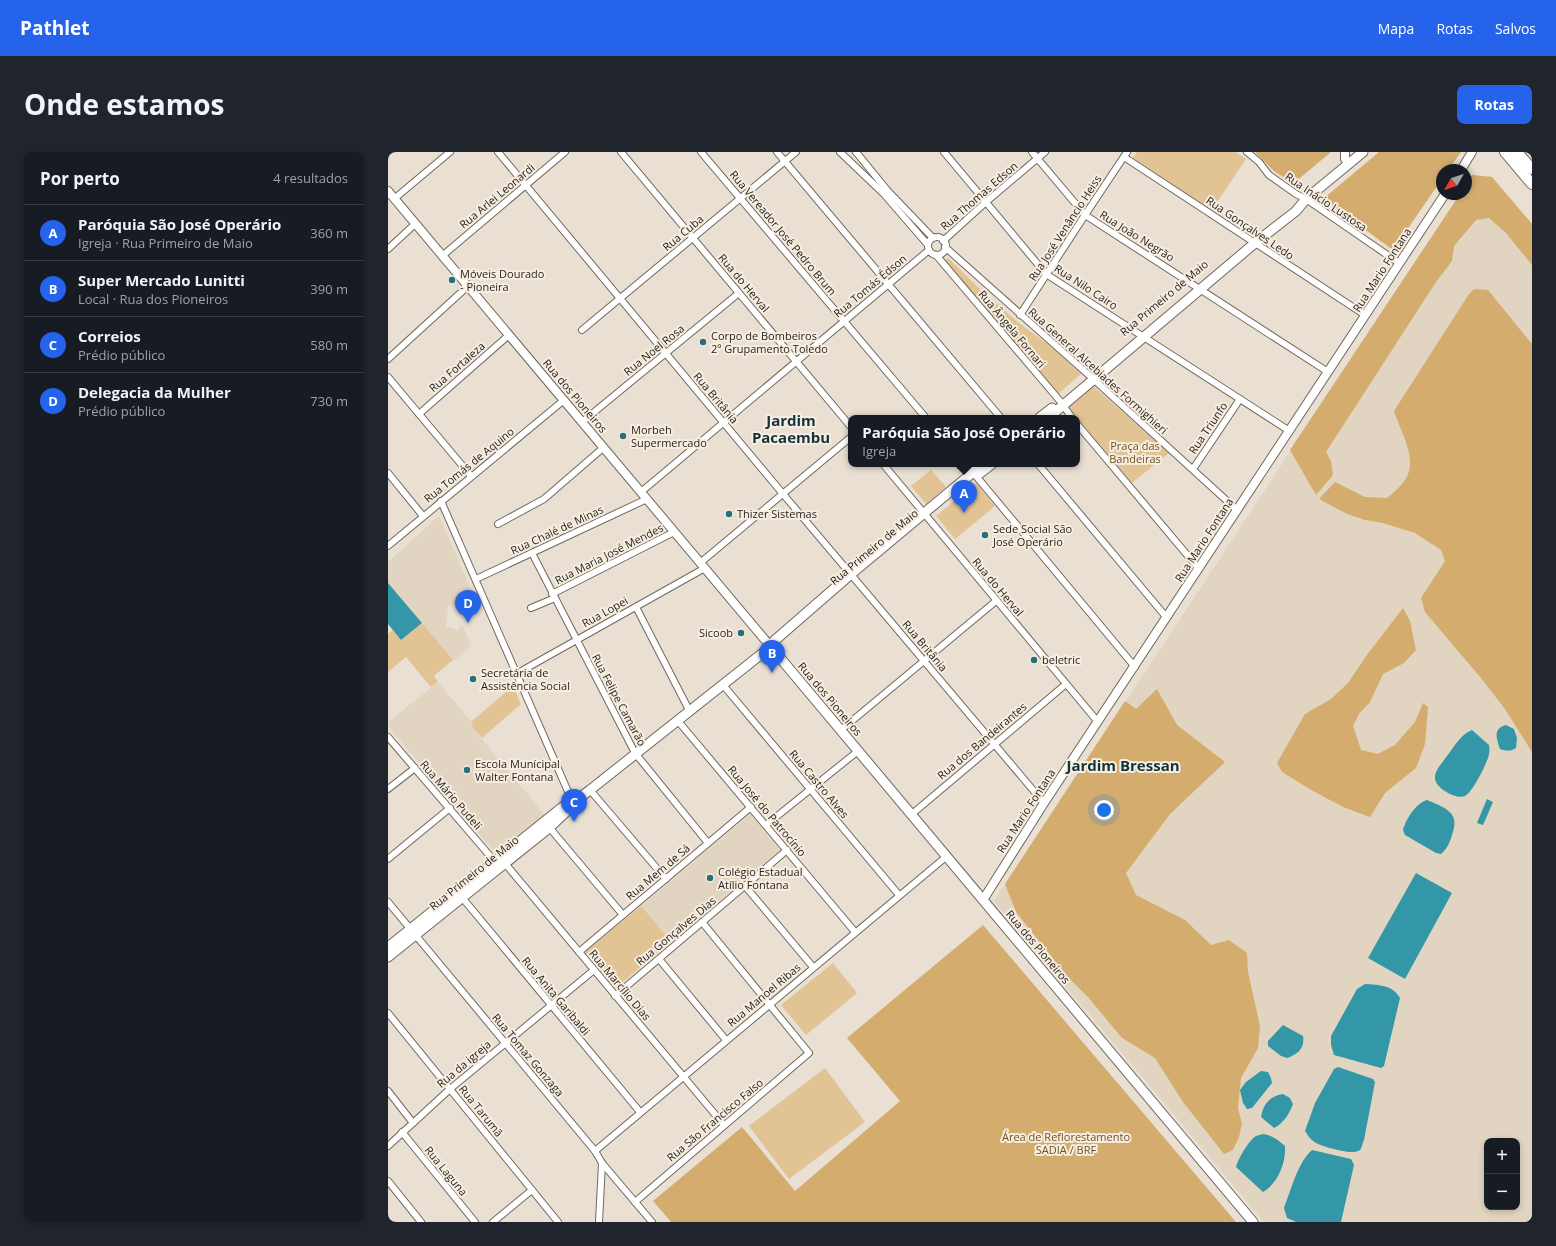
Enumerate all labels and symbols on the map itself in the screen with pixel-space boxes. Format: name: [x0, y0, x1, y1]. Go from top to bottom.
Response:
street label: Rua Thomas Edson: [937, 158, 1020, 233]
street label: Rua Arlei Leonardi: [456, 160, 537, 232]
north arrow: [1436, 164, 1472, 200]
street label: Rua Vereador José Pedro Brum: [727, 167, 840, 298]
street label: Rua Inácio Lustosa: [1282, 169, 1370, 235]
street label: Rua José Venâncio Heiss: [1025, 172, 1105, 284]
street label: Rua Gonçalves Ledo: [1203, 193, 1298, 263]
street label: Rua João Negrão: [1097, 207, 1178, 265]
street label: Rua Cuba: [659, 211, 706, 254]
street label: Rua Mario Fontana: [1349, 225, 1414, 315]
street label: Rua do Herval: [716, 250, 773, 315]
street label: Rua Tomás Édson: [830, 251, 909, 321]
street label: Rua Primeiro de Maio: [1116, 256, 1211, 339]
street label: Rua Nilo Cairo: [1052, 260, 1121, 313]
place label: Móveis Dourado - Pioneira: [460, 266, 545, 294]
marker: Móveis Dourado - Pioneira: [447, 275, 457, 285]
street label: Rua Ângela Fornari: [975, 287, 1049, 371]
street label: Rua General Alcebiades Formighieri: [1026, 304, 1171, 437]
street label: Rua Noel Rosa: [620, 321, 687, 379]
place label: Corpo de Bombeiros 2º Grupamento Toledo: [711, 328, 828, 356]
marker: Corpo de Bombeiros 2º Grupamento Toledo: [698, 337, 708, 347]
street label: Rua Fortaleza: [426, 338, 488, 395]
street label: Rua dos Pioneiros: [540, 356, 611, 436]
street label: Rua Britânia: [691, 369, 742, 426]
street label: Rua Triunfo: [1185, 398, 1231, 457]
district label: Jardim Pacaembu: [752, 410, 830, 447]
place label: Morbeh Supermercado: [631, 422, 707, 450]
street label: Rua Tomás de Aquino: [420, 423, 517, 506]
marker: Morbeh Supermercado: [618, 431, 628, 441]
park label: Praça das Bandeiras: [1109, 438, 1161, 466]
pin: A: [951, 480, 977, 513]
street label: Rua Mario Fontana: [1171, 495, 1236, 585]
street label: Rua Chalé de Minas: [508, 501, 606, 558]
street label: Rua Primeiro de Maio: [826, 505, 921, 588]
place label: Thizer Sistemas: [737, 506, 817, 521]
marker: Thizer Sistemas: [724, 509, 734, 519]
street label: Rua Maria José Mendes: [552, 520, 665, 587]
place label: Sede Social São José Operário: [992, 521, 1073, 549]
marker: Sede Social São José Operário: [980, 530, 990, 540]
street label: Rua do Herval: [970, 554, 1027, 619]
pin: D: [455, 590, 481, 623]
street label: Rua Lopei: [579, 593, 631, 630]
street label: Rua Britânia: [900, 617, 951, 674]
place label: Sicoob: [699, 625, 733, 640]
marker: Sicoob: [736, 628, 746, 638]
pin: B: [759, 640, 785, 673]
street label: Rua Felipe Camarão: [589, 651, 650, 749]
place label: beletric: [1042, 652, 1080, 667]
marker: beletric: [1029, 655, 1039, 665]
street label: Rua dos Pioneiros: [795, 659, 866, 739]
place label: Secretária de Assistência Social: [481, 665, 570, 693]
marker: Secretária de Assistência Social: [468, 674, 478, 684]
street label: Rua dos Bandeirantes: [934, 699, 1030, 782]
street label: Rua Castro Alves: [786, 746, 853, 821]
district label: Jardim Bressan: [1064, 755, 1180, 775]
place label: Escola Munícipal Walter Fontana: [475, 756, 560, 784]
street label: Rua Mário Pudeli: [417, 757, 486, 832]
street label: Rua José do Patrocínio: [725, 762, 810, 860]
marker: Escola Munícipal Walter Fontana: [462, 765, 472, 775]
street label: Rua Mario Fontana: [993, 766, 1058, 856]
pin: C: [561, 789, 587, 822]
your location: [1094, 800, 1114, 820]
street label: Rua Primeiro de Maio: [426, 832, 522, 913]
street label: Rua Mem de Sá: [622, 840, 693, 903]
place label: Colégio Estadual Atílio Fontana: [718, 864, 802, 892]
marker: Colégio Estadual Atílio Fontana: [705, 873, 715, 883]
street label: Rua Gonçalves Dias: [633, 893, 719, 968]
street label: Rua dos Pioneiros: [1003, 907, 1074, 987]
street label: Rua Marcílio Dias: [586, 946, 654, 1023]
street label: Rua Anita Garibaldi: [519, 953, 594, 1038]
street label: Rua Manoel Ribas: [724, 960, 803, 1030]
street label: Rua Tomaz Gonzaga: [489, 1010, 568, 1099]
street label: Rua da igreja: [433, 1036, 494, 1091]
street label: Rua São Francisco Falso: [663, 1075, 766, 1164]
street label: Rua Tarumã: [456, 1082, 507, 1140]
park label: Área de Reflorestamento SADIA / BRF: [1002, 1129, 1130, 1157]
street label: Rua Laguna: [422, 1143, 471, 1199]

